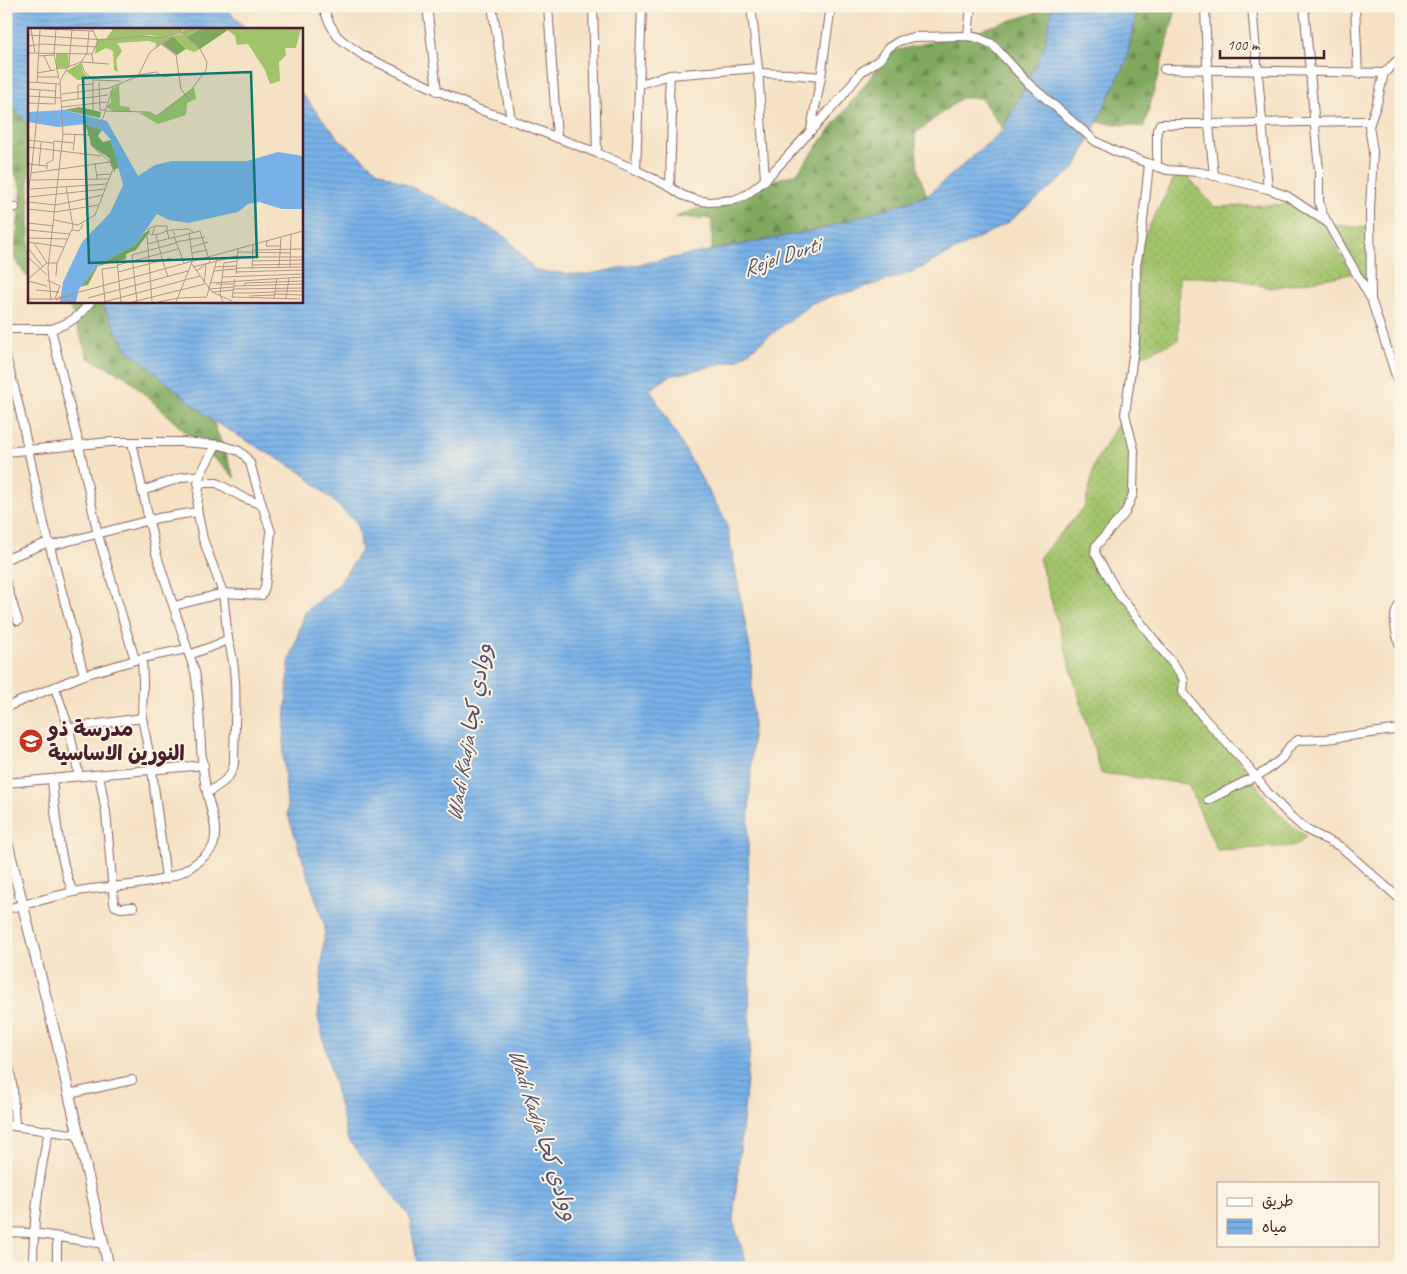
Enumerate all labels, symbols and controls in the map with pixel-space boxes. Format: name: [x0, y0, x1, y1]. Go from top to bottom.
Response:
inset map: [28, 28, 302, 302]
scale bar: [1220, 28, 1323, 60]
text: 100 m: [1227, 36, 1261, 55]
water label: Rejel Durti: [739, 229, 829, 283]
water label: Wadi Kadja ووادي كجا: [440, 641, 499, 824]
place label: مدرسة ذو النورين الاساسية: [46, 716, 185, 767]
school or university icon: مدرسة ذو النورين الاساسية: [18, 728, 44, 754]
water label: Wadi Kadja ووادي كجا: [501, 1045, 584, 1226]
legend: [1217, 1182, 1380, 1246]
text: طريق: [1262, 1192, 1294, 1211]
text: مياه: [1262, 1218, 1287, 1237]

